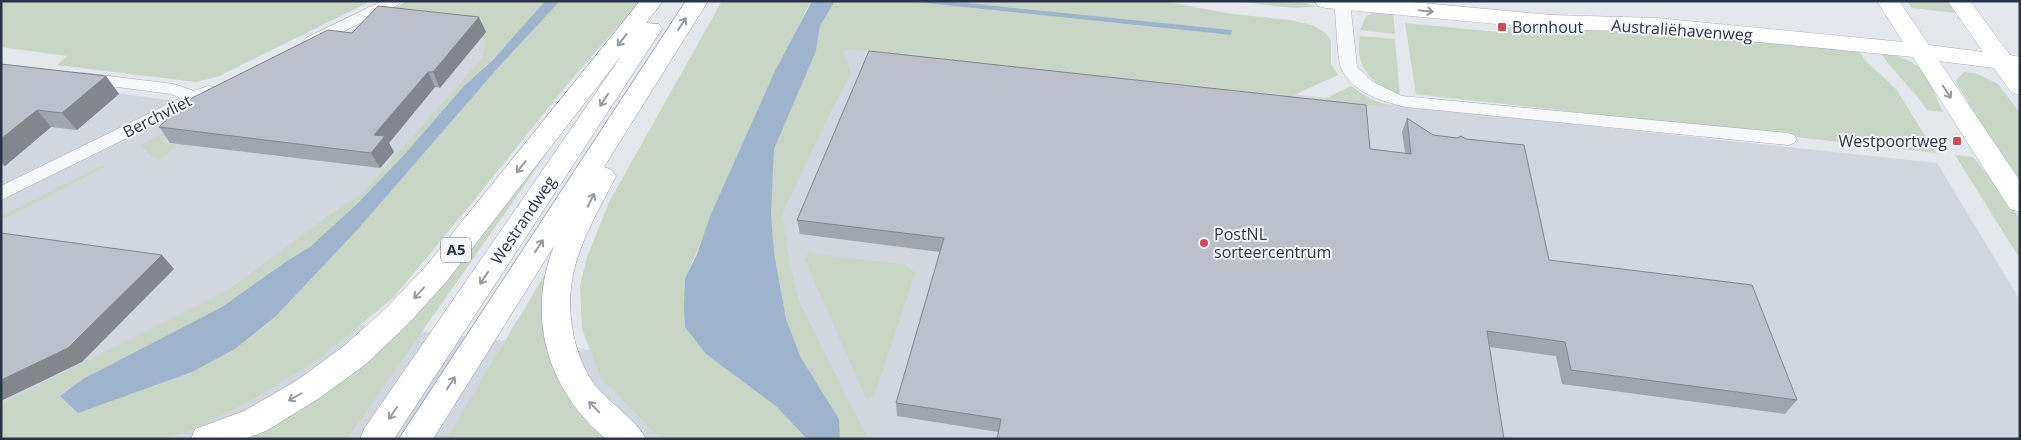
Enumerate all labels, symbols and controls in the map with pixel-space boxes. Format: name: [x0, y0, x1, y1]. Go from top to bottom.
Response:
one-way arrow: [1418, 6, 1434, 16]
street label: Australiëhavenweg: [1611, 14, 1754, 46]
place label: Bornhout: [1512, 16, 1584, 38]
one-way arrow: [677, 17, 688, 31]
marker: Bornhout: [1496, 21, 1508, 33]
one-way arrow: [617, 33, 627, 47]
one-way arrow: [1942, 84, 1952, 98]
street label: Berchvliet: [119, 89, 195, 143]
one-way arrow: [599, 93, 609, 107]
place label: Westpoortweg: [1839, 130, 1947, 152]
marker: Westpoortweg: [1951, 135, 1963, 147]
one-way arrow: [516, 161, 527, 174]
street label: Westrandweg: [485, 171, 561, 269]
one-way arrow: [586, 192, 596, 207]
place label: PostNL sorteercentrum: [1214, 223, 1331, 263]
marker: PostNL sorteercentrum: [1198, 237, 1210, 249]
road number: A5: [441, 238, 471, 262]
one-way arrow: [534, 240, 544, 254]
one-way arrow: [479, 271, 489, 285]
one-way arrow: [413, 287, 424, 300]
one-way arrow: [446, 376, 456, 390]
one-way arrow: [288, 393, 302, 403]
one-way arrow: [588, 400, 600, 413]
one-way arrow: [388, 406, 398, 420]

